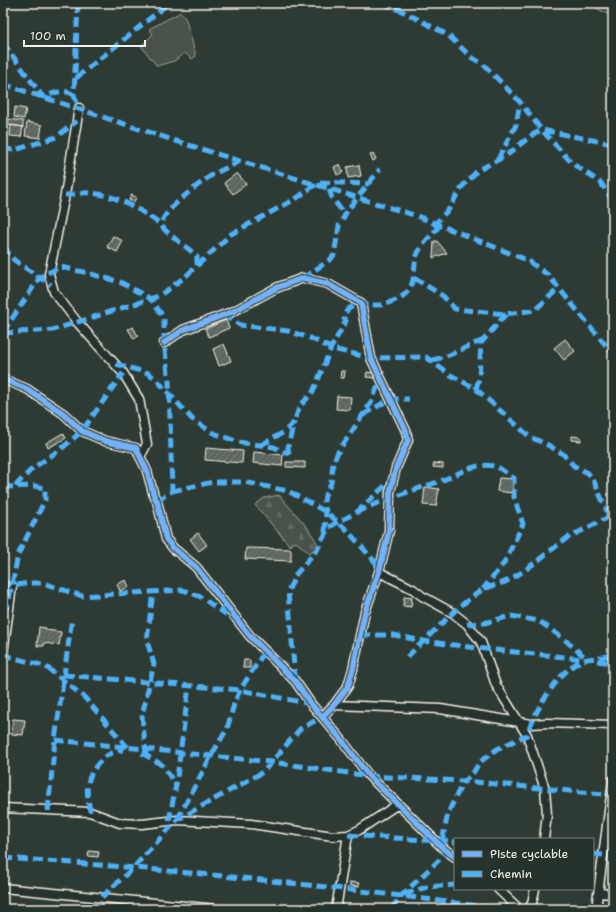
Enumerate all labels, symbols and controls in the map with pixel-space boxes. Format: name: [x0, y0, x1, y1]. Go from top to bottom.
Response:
scale bar: [24, 22, 145, 48]
text: 100 m: [30, 28, 66, 44]
legend: [454, 838, 594, 890]
text: Piste cyclable: [490, 846, 568, 862]
text: Chemin: [490, 866, 532, 882]

